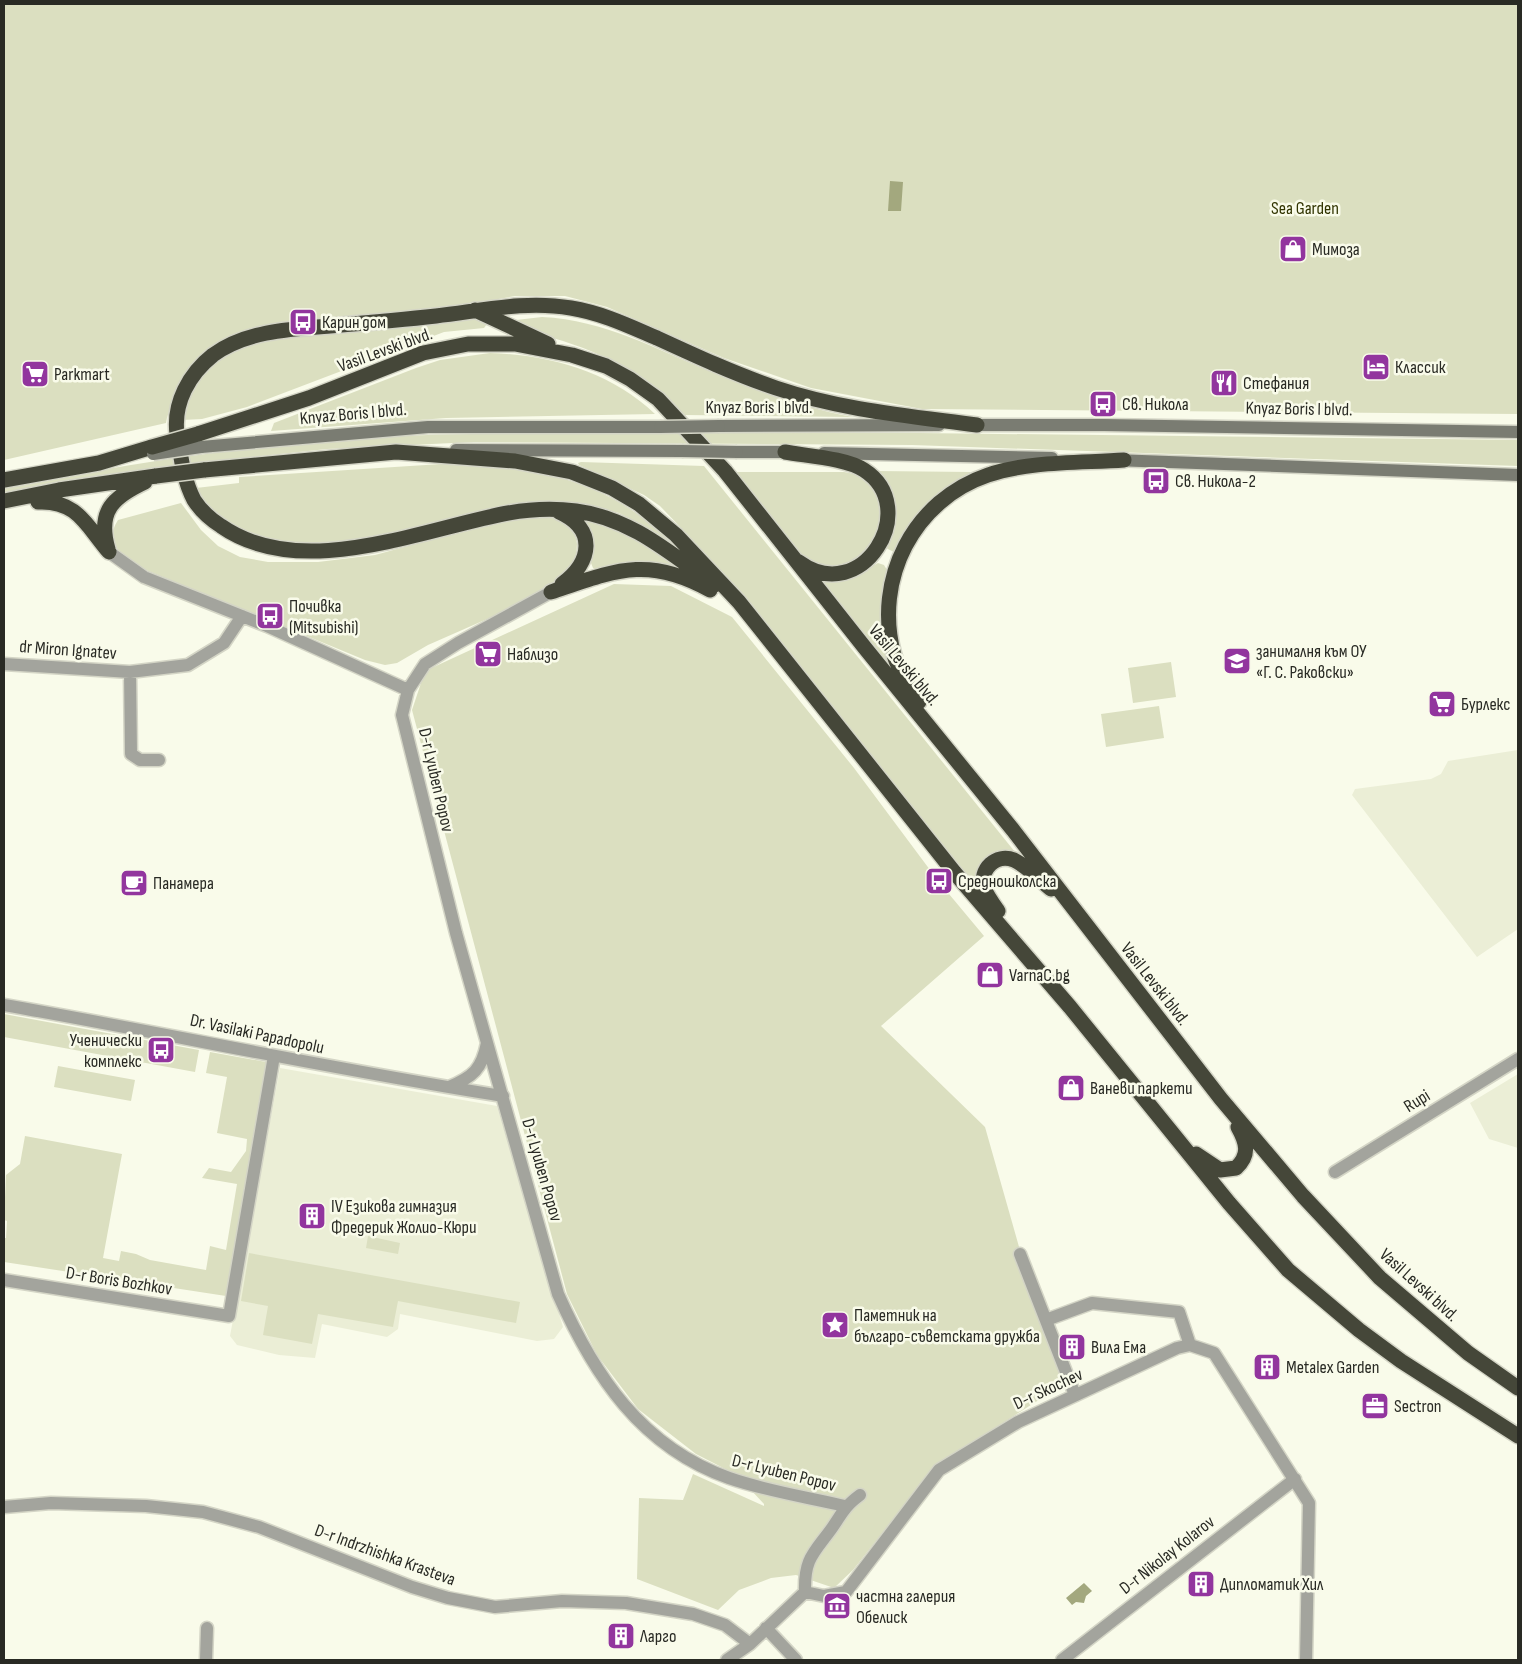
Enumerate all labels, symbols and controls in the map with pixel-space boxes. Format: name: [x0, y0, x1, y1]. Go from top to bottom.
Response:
park label: Sea Garden: [1271, 198, 1339, 219]
shop icon: Мимоза: [1278, 234, 1308, 264]
place label: Мимоза: [1312, 239, 1360, 260]
bus stop icon: Карин дом: [288, 307, 318, 337]
place label: Карин дом: [322, 312, 386, 333]
street label: Vasil Levski blvd.: [335, 323, 435, 377]
hotel icon: Классик: [1361, 352, 1391, 382]
place label: Классик: [1395, 357, 1446, 378]
supermarket icon: Parkmart: [20, 359, 50, 389]
place label: Parkmart: [54, 364, 110, 385]
restaurant icon: Стефания: [1209, 368, 1239, 398]
place label: Стефания: [1243, 373, 1309, 394]
bus stop icon: Св. Никола: [1088, 389, 1118, 419]
place label: Св. Никола: [1122, 394, 1189, 415]
street label: Knyaz Boris I blvd.: [706, 397, 813, 418]
street label: Knyaz Boris I blvd.: [1245, 398, 1353, 420]
street label: Knyaz Boris I blvd.: [299, 399, 407, 429]
bus stop icon: Св. Никола-2: [1141, 466, 1171, 496]
place label: Св. Никола-2: [1175, 471, 1256, 492]
place label: Почивка (Mitsubishi): [289, 596, 359, 638]
bus stop icon: Почивка (Mitsubishi): [255, 601, 285, 631]
street label: Vasil Levski blvd.: [864, 620, 944, 710]
street label: dr Miron Ignatev: [19, 636, 117, 664]
supermarket icon: Наблизо: [473, 639, 503, 669]
place label: занималня към ОУ «Г. С. Раковски»: [1256, 641, 1367, 683]
place label: Наблизо: [507, 644, 558, 665]
school or university icon: занималня към ОУ «Г. С. Раковски»: [1222, 646, 1252, 676]
supermarket icon: Бурлекс: [1427, 689, 1457, 719]
place label: Бурлекс: [1461, 694, 1510, 715]
street label: D-r Lyuben Popov: [414, 726, 458, 834]
bus stop icon: Средношколска: [924, 866, 954, 896]
cafe icon: Панамера: [119, 868, 149, 898]
place label: Средношколска: [958, 871, 1057, 892]
place label: Панамера: [153, 873, 214, 894]
street label: Vasil Levski blvd.: [1116, 938, 1194, 1030]
shop icon: VarnaC.bg: [975, 960, 1005, 990]
place label: VarnaC.bg: [1009, 965, 1070, 986]
street label: Dr. Vasilaki Papadopolu: [188, 1010, 326, 1058]
place label: Ученически комплекс: [69, 1030, 142, 1072]
bus stop icon: Ученически комплекс: [146, 1035, 176, 1065]
shop icon: Ваневи паркети: [1056, 1073, 1086, 1103]
place label: Ваневи паркети: [1090, 1078, 1193, 1099]
street label: Rupi: [1400, 1085, 1434, 1117]
street label: D-r Lyuben Popov: [517, 1116, 567, 1224]
place label: IV Езикова гимназия Фредерик Жолио-Кюри: [331, 1196, 477, 1238]
building icon: IV Езикова гимназия Фредерик Жолио-Кюри: [297, 1201, 327, 1231]
street label: Vasil Levski blvd.: [1375, 1244, 1463, 1326]
street label: D-r Boris Bozhkov: [64, 1262, 174, 1300]
place label: Паметник на българо-съветската дружба: [854, 1305, 1040, 1347]
place icon: Паметник на българо-съветската дружба: [820, 1310, 850, 1340]
building icon: Вила Ема: [1057, 1332, 1087, 1362]
place label: Вила Ема: [1091, 1337, 1146, 1358]
building icon: Metalex Garden: [1252, 1352, 1282, 1382]
place label: Metalex Garden: [1286, 1357, 1379, 1378]
street label: D-r Skochev: [1010, 1364, 1086, 1414]
office icon: Sectron: [1360, 1391, 1390, 1421]
place label: Sectron: [1394, 1396, 1442, 1417]
street label: D-r Lyuben Popov: [730, 1450, 838, 1496]
street label: D-r Nikolay Kolarov: [1115, 1511, 1219, 1599]
street label: D-r Indrzhishka Krasteva: [312, 1520, 458, 1590]
building icon: Дипломатик Хил: [1186, 1569, 1216, 1599]
place label: Дипломатик Хил: [1220, 1574, 1324, 1595]
place label: частна галерия Обелиск: [856, 1586, 955, 1628]
museum icon: частна галерия Обелиск: [822, 1591, 852, 1621]
building icon: Ларго: [606, 1621, 636, 1651]
place label: Ларго: [639, 1626, 676, 1647]

